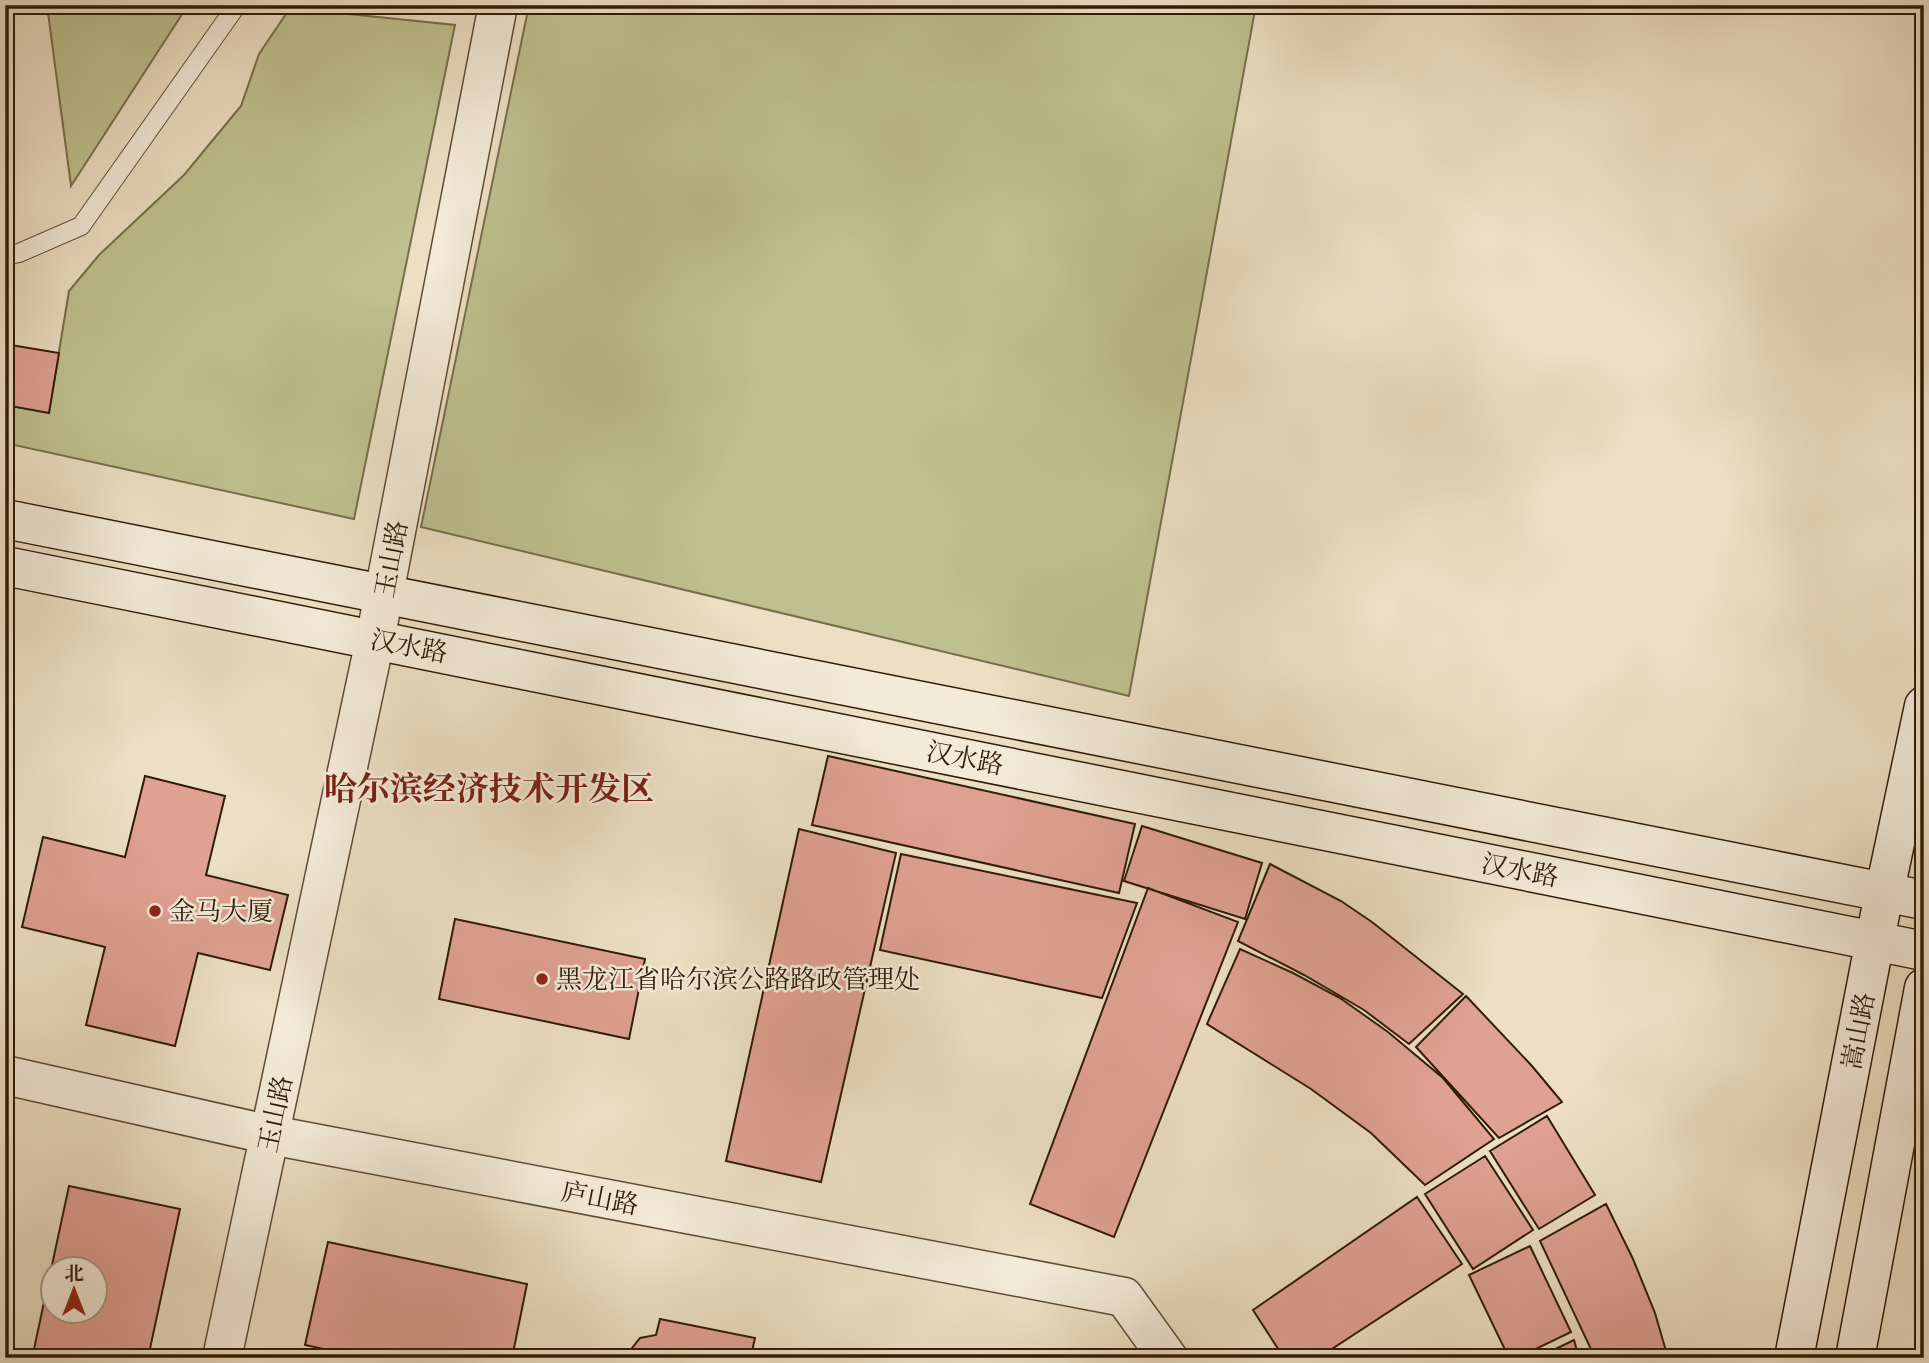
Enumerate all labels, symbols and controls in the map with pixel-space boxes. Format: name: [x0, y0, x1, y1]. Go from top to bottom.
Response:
street label: 玉山路: [368, 518, 414, 600]
street label: 汉水路: [368, 623, 450, 669]
street label: 汉水路: [924, 735, 1006, 781]
district label: 哈尔滨经济技术开发区: [324, 769, 654, 809]
street label: 汉水路: [1479, 847, 1561, 893]
place label: 金马大厦: [169, 895, 273, 927]
marker: 金马大厦: [147, 903, 163, 919]
place label: 黑龙江省哈尔滨公路路政管理处: [556, 963, 920, 995]
marker: 黑龙江省哈尔滨公路路政管理处: [534, 971, 550, 987]
street label: 嵩山路: [1835, 990, 1881, 1072]
street label: 玉山路: [251, 1073, 299, 1155]
street label: 庐山路: [559, 1175, 641, 1221]
north arrow: [38, 1254, 108, 1324]
text: 北: [64, 1262, 84, 1285]

